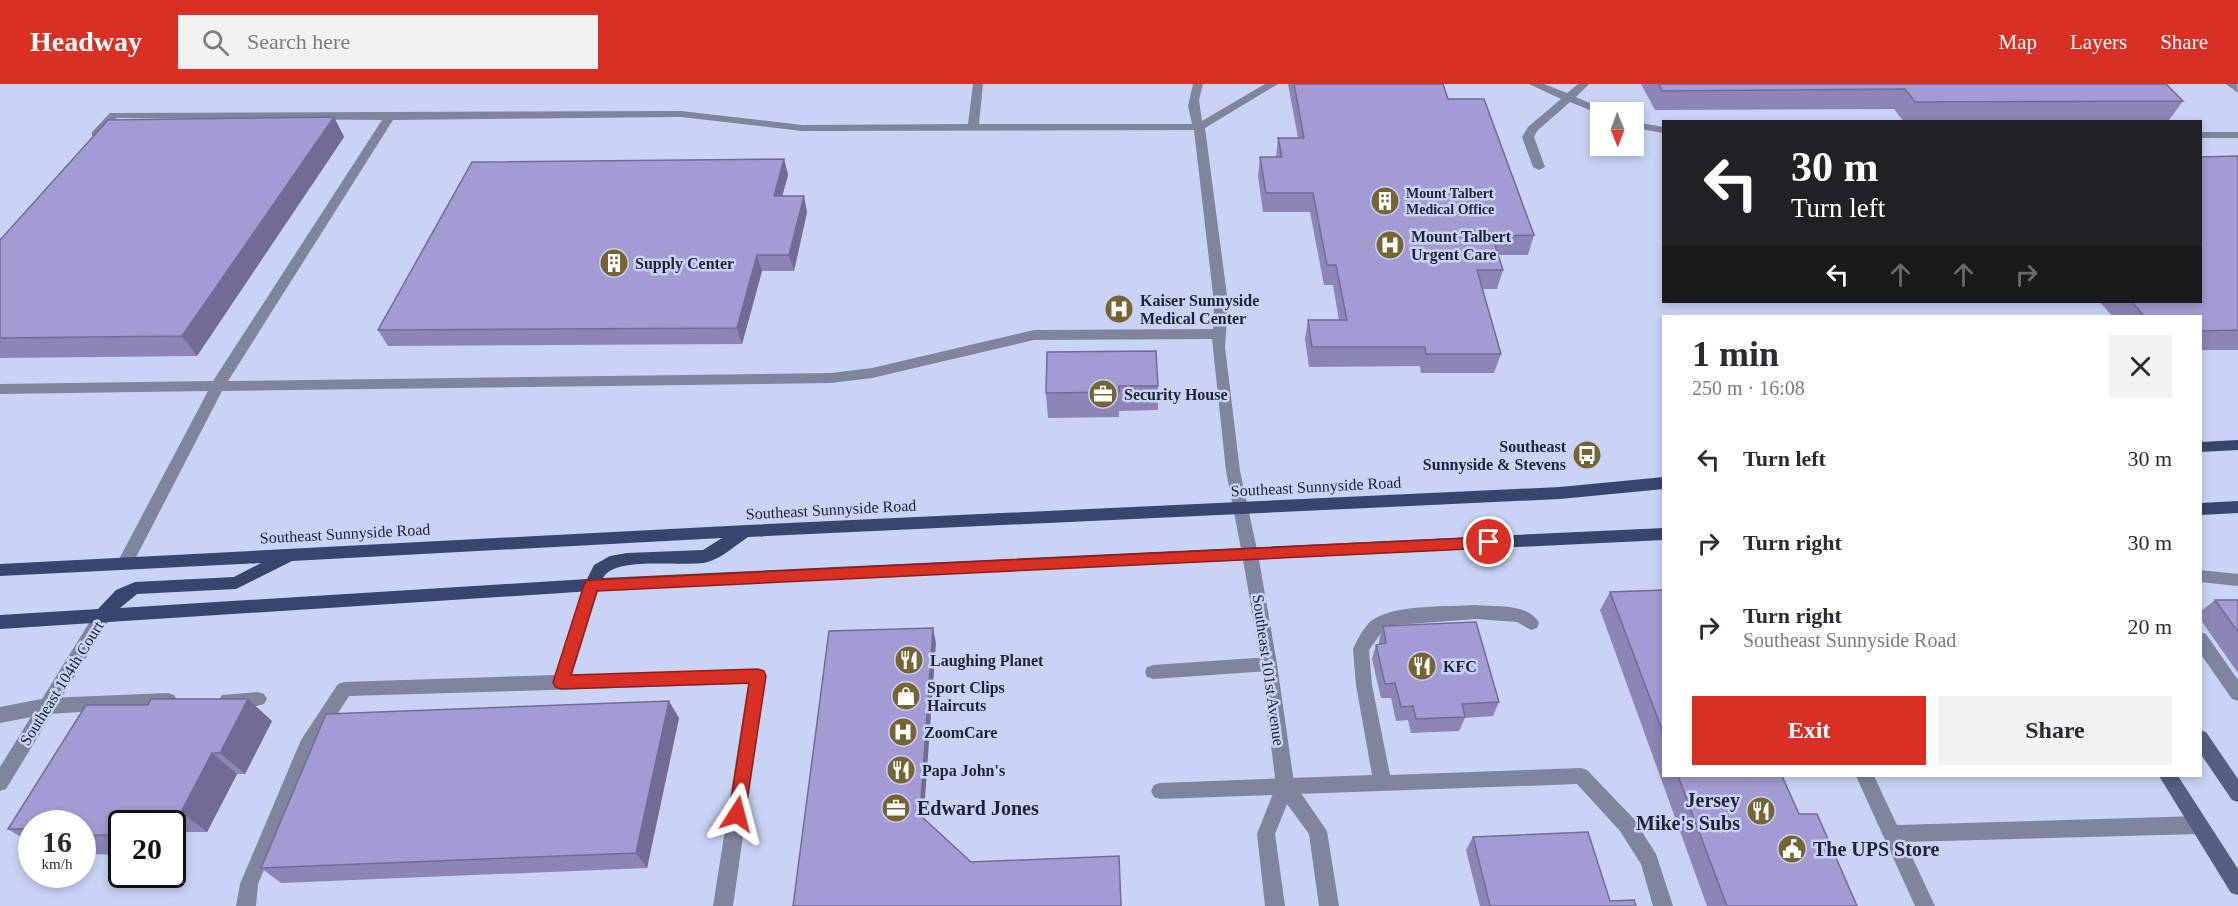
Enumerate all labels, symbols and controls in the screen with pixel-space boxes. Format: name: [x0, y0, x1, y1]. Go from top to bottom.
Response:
search box: [178, 15, 598, 69]
text: Headway: [30, 26, 142, 57]
icon: search: [199, 26, 232, 59]
text: Search here: [247, 29, 350, 54]
text: Map: [1999, 30, 2037, 54]
text: Layers: [2070, 30, 2127, 54]
text: Share: [2160, 30, 2208, 54]
north arrow: [1590, 102, 1644, 156]
map controls: [1590, 102, 1644, 156]
icon: left: [1692, 144, 1770, 222]
text: 30 m: [1791, 144, 1879, 190]
building icon: Mount Talbert Medical Office: [1369, 185, 1401, 217]
place label: Mount Talbert Medical Office: [1406, 186, 1494, 217]
text: Turn left: [1791, 193, 1885, 223]
place label: Mount Talbert Urgent Care: [1411, 228, 1512, 264]
hospital icon: Mount Talbert Urgent Care: [1374, 229, 1406, 261]
building icon: Supply Center: [598, 247, 630, 279]
place label: Supply Center: [635, 255, 734, 273]
icon: left: [1821, 258, 1854, 291]
icon: ahead: [1884, 258, 1917, 291]
icon: ahead: [1947, 258, 1980, 291]
icon: right: [2010, 258, 2043, 291]
place label: Kaiser Sunnyside Medical Center: [1140, 292, 1259, 327]
hospital icon: Kaiser Sunnyside Medical Center: [1103, 293, 1135, 325]
text: 1 min: [1692, 334, 1779, 374]
button: close: [2109, 335, 2172, 398]
text: 250 m · 16:08: [1692, 377, 1805, 399]
office icon: Security House: [1087, 378, 1119, 410]
place label: Security House: [1124, 386, 1228, 404]
place label: Southeast Sunnyside & Stevens: [1423, 438, 1567, 474]
bus stop icon: Southeast Sunnyside & Stevens: [1571, 439, 1603, 471]
icon: left: [1692, 443, 1725, 476]
text: Turn left: [1743, 446, 1826, 471]
text: 30 m: [2127, 446, 2172, 471]
street label: Southeast Sunnyside Road: [1230, 474, 1402, 500]
street label: Southeast Sunnyside Road: [745, 497, 917, 523]
pin: [1463, 516, 1514, 567]
street label: Southeast Sunnyside Road: [259, 521, 431, 547]
icon: arrive: [1472, 525, 1505, 558]
icon: right: [1692, 527, 1725, 560]
text: Turn right: [1743, 530, 1842, 555]
text: 30 m: [2127, 530, 2172, 555]
street label: Southeast 101st Avenue: [1249, 593, 1288, 747]
text: Turn right: [1743, 603, 1842, 628]
icon: right: [1692, 611, 1725, 644]
text: 20 m: [2127, 614, 2172, 639]
street label: Southeast 104th Court: [16, 618, 107, 748]
text: Southeast Sunnyside Road: [1743, 629, 1956, 651]
restaurant icon: Laughing Planet: [893, 644, 925, 676]
restaurant icon: KFC: [1406, 650, 1438, 682]
place label: Laughing Planet: [930, 652, 1044, 670]
place label: KFC: [1443, 658, 1477, 675]
place label: Sport Clips Haircuts: [927, 679, 1005, 714]
shop icon: Sport Clips Haircuts: [890, 680, 922, 712]
button: Exit: [1692, 696, 1926, 765]
button: Share: [1938, 696, 2172, 765]
hospital icon: ZoomCare: [887, 716, 919, 748]
place label: ZoomCare: [924, 724, 997, 741]
restaurant icon: Papa John's: [885, 754, 917, 786]
place label: Papa John's: [922, 762, 1005, 780]
position arrow: [705, 782, 769, 846]
place label: Jersey Mike's Subs: [1636, 789, 1740, 834]
office icon: Edward Jones: [880, 792, 912, 824]
restaurant icon: Jersey Mike's Subs: [1745, 795, 1777, 827]
place label: Edward Jones: [917, 797, 1039, 819]
speed limit sign: 20: [108, 810, 186, 888]
text: 16: [42, 825, 72, 858]
public building icon: The UPS Store: [1776, 833, 1808, 865]
place label: The UPS Store: [1813, 838, 1939, 860]
text: km/h: [42, 856, 72, 872]

